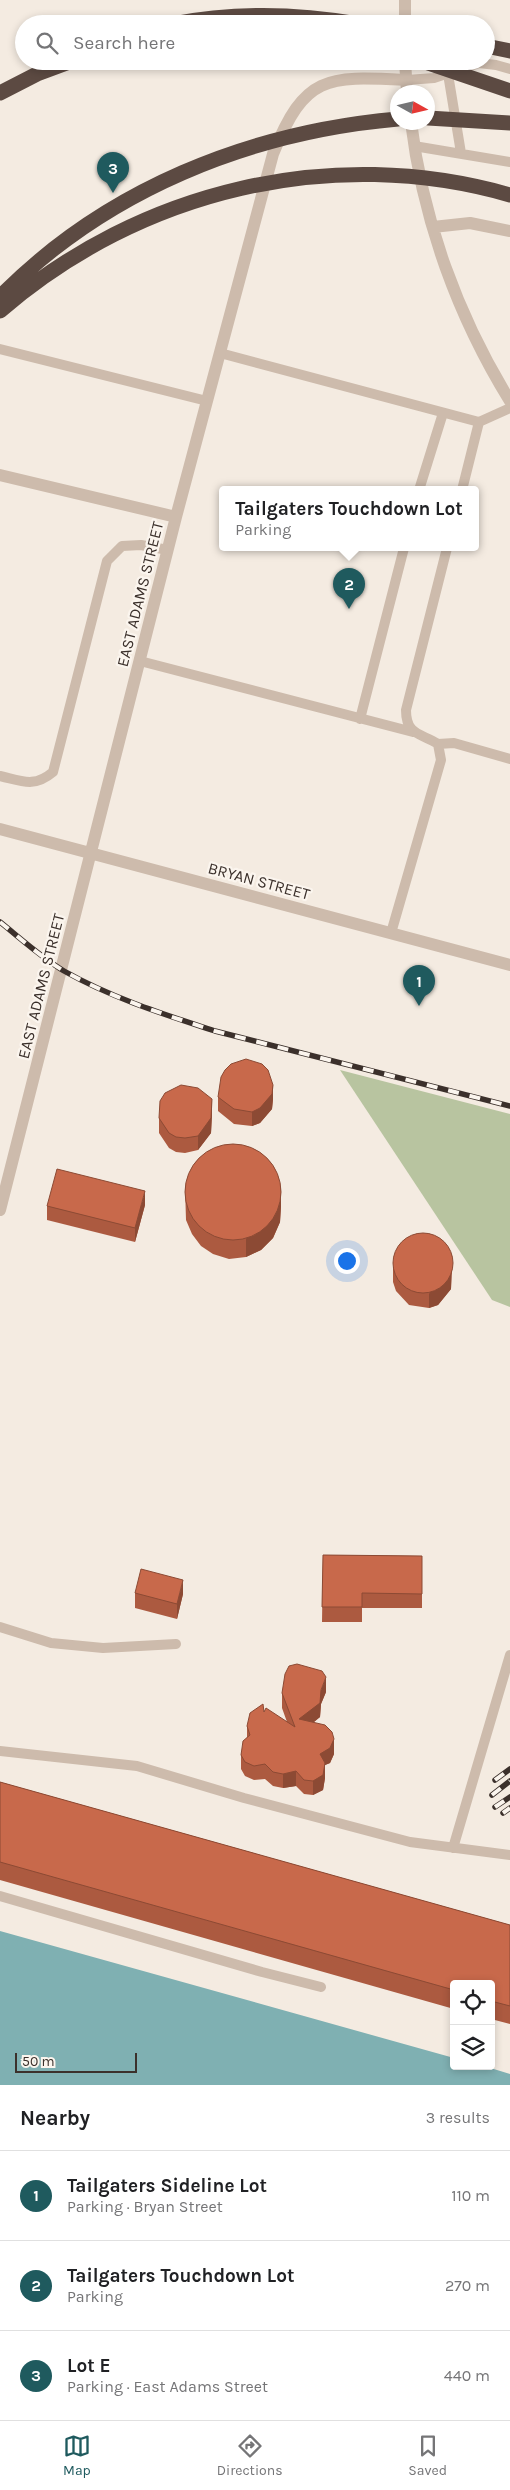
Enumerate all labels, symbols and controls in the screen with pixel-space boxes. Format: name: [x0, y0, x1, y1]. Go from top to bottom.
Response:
search box: [15, 15, 495, 70]
icon: search: [33, 29, 61, 57]
text: Search here: [73, 32, 175, 54]
north arrow: [390, 85, 435, 130]
pin: 3: [97, 152, 129, 193]
popup: [219, 486, 479, 551]
text: Tailgaters Touchdown Lot: [235, 498, 463, 520]
street label: EAST ADAMS STREET: [113, 519, 167, 669]
text: Parking: [235, 520, 291, 539]
pin: 2: [333, 568, 365, 609]
street label: BRYAN STREET: [206, 858, 312, 904]
street label: EAST ADAMS STREET: [14, 911, 68, 1061]
pin: 1: [403, 965, 435, 1006]
your location: [334, 1248, 360, 1274]
map controls: [450, 1980, 495, 2070]
button: locate: [450, 1980, 495, 2025]
button: layers: [450, 2025, 495, 2070]
scale bar: [15, 2050, 138, 2073]
text: 50 m: [22, 2053, 55, 2070]
text: Nearby: [20, 2106, 90, 2130]
text: 3 results: [426, 2108, 490, 2127]
text: Tailgaters Sideline Lot: [67, 2175, 267, 2197]
text: 1: [33, 2186, 39, 2205]
text: 110 m: [451, 2186, 490, 2205]
text: Parking · Bryan Street: [67, 2197, 223, 2216]
text: Tailgaters Touchdown Lot: [67, 2265, 295, 2287]
text: 2: [31, 2276, 41, 2295]
text: 270 m: [445, 2276, 490, 2295]
text: Parking: [67, 2287, 123, 2306]
text: Lot E: [67, 2355, 111, 2377]
text: 3: [31, 2366, 41, 2385]
text: 440 m: [444, 2366, 490, 2385]
text: Parking · East Adams Street: [67, 2377, 268, 2396]
tab: Map: [63, 2432, 91, 2479]
tab: Directions: [217, 2432, 283, 2479]
tab: Saved: [408, 2432, 447, 2479]

